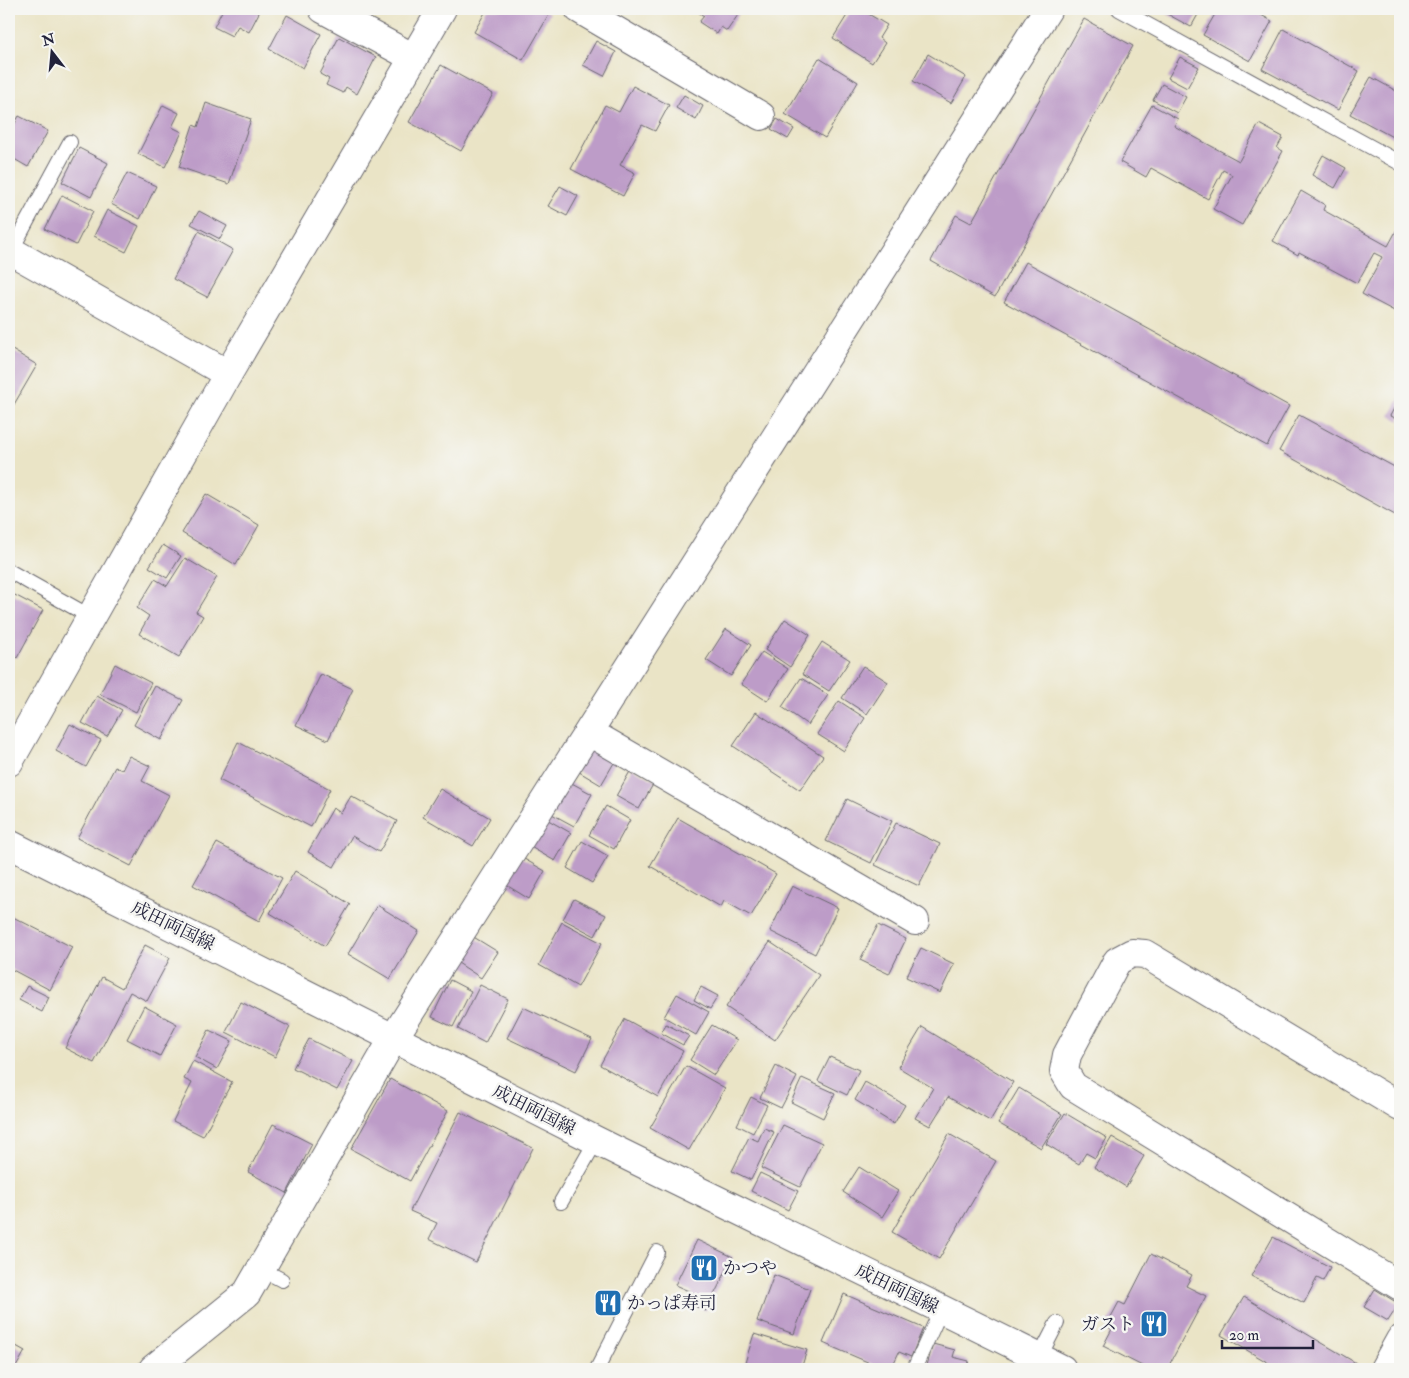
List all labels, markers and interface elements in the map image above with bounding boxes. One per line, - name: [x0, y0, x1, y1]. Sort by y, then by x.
- north arrow: [28, 28, 78, 78]
- text: N: [39, 30, 57, 50]
- street label: 成田両国線: [128, 896, 218, 956]
- street label: 成田両国線: [489, 1079, 579, 1141]
- restaurant icon: かつや: [689, 1253, 719, 1283]
- place label: かつや: [723, 1257, 777, 1280]
- street label: 成田両国線: [852, 1259, 942, 1319]
- restaurant icon: かっぱ寿司: [593, 1288, 623, 1318]
- place label: かっぱ寿司: [627, 1292, 717, 1315]
- restaurant icon: ガスト: [1139, 1309, 1169, 1339]
- place label: ガスト: [1081, 1313, 1135, 1336]
- scale bar: [1222, 1318, 1313, 1350]
- text: 20 m: [1229, 1326, 1259, 1345]

